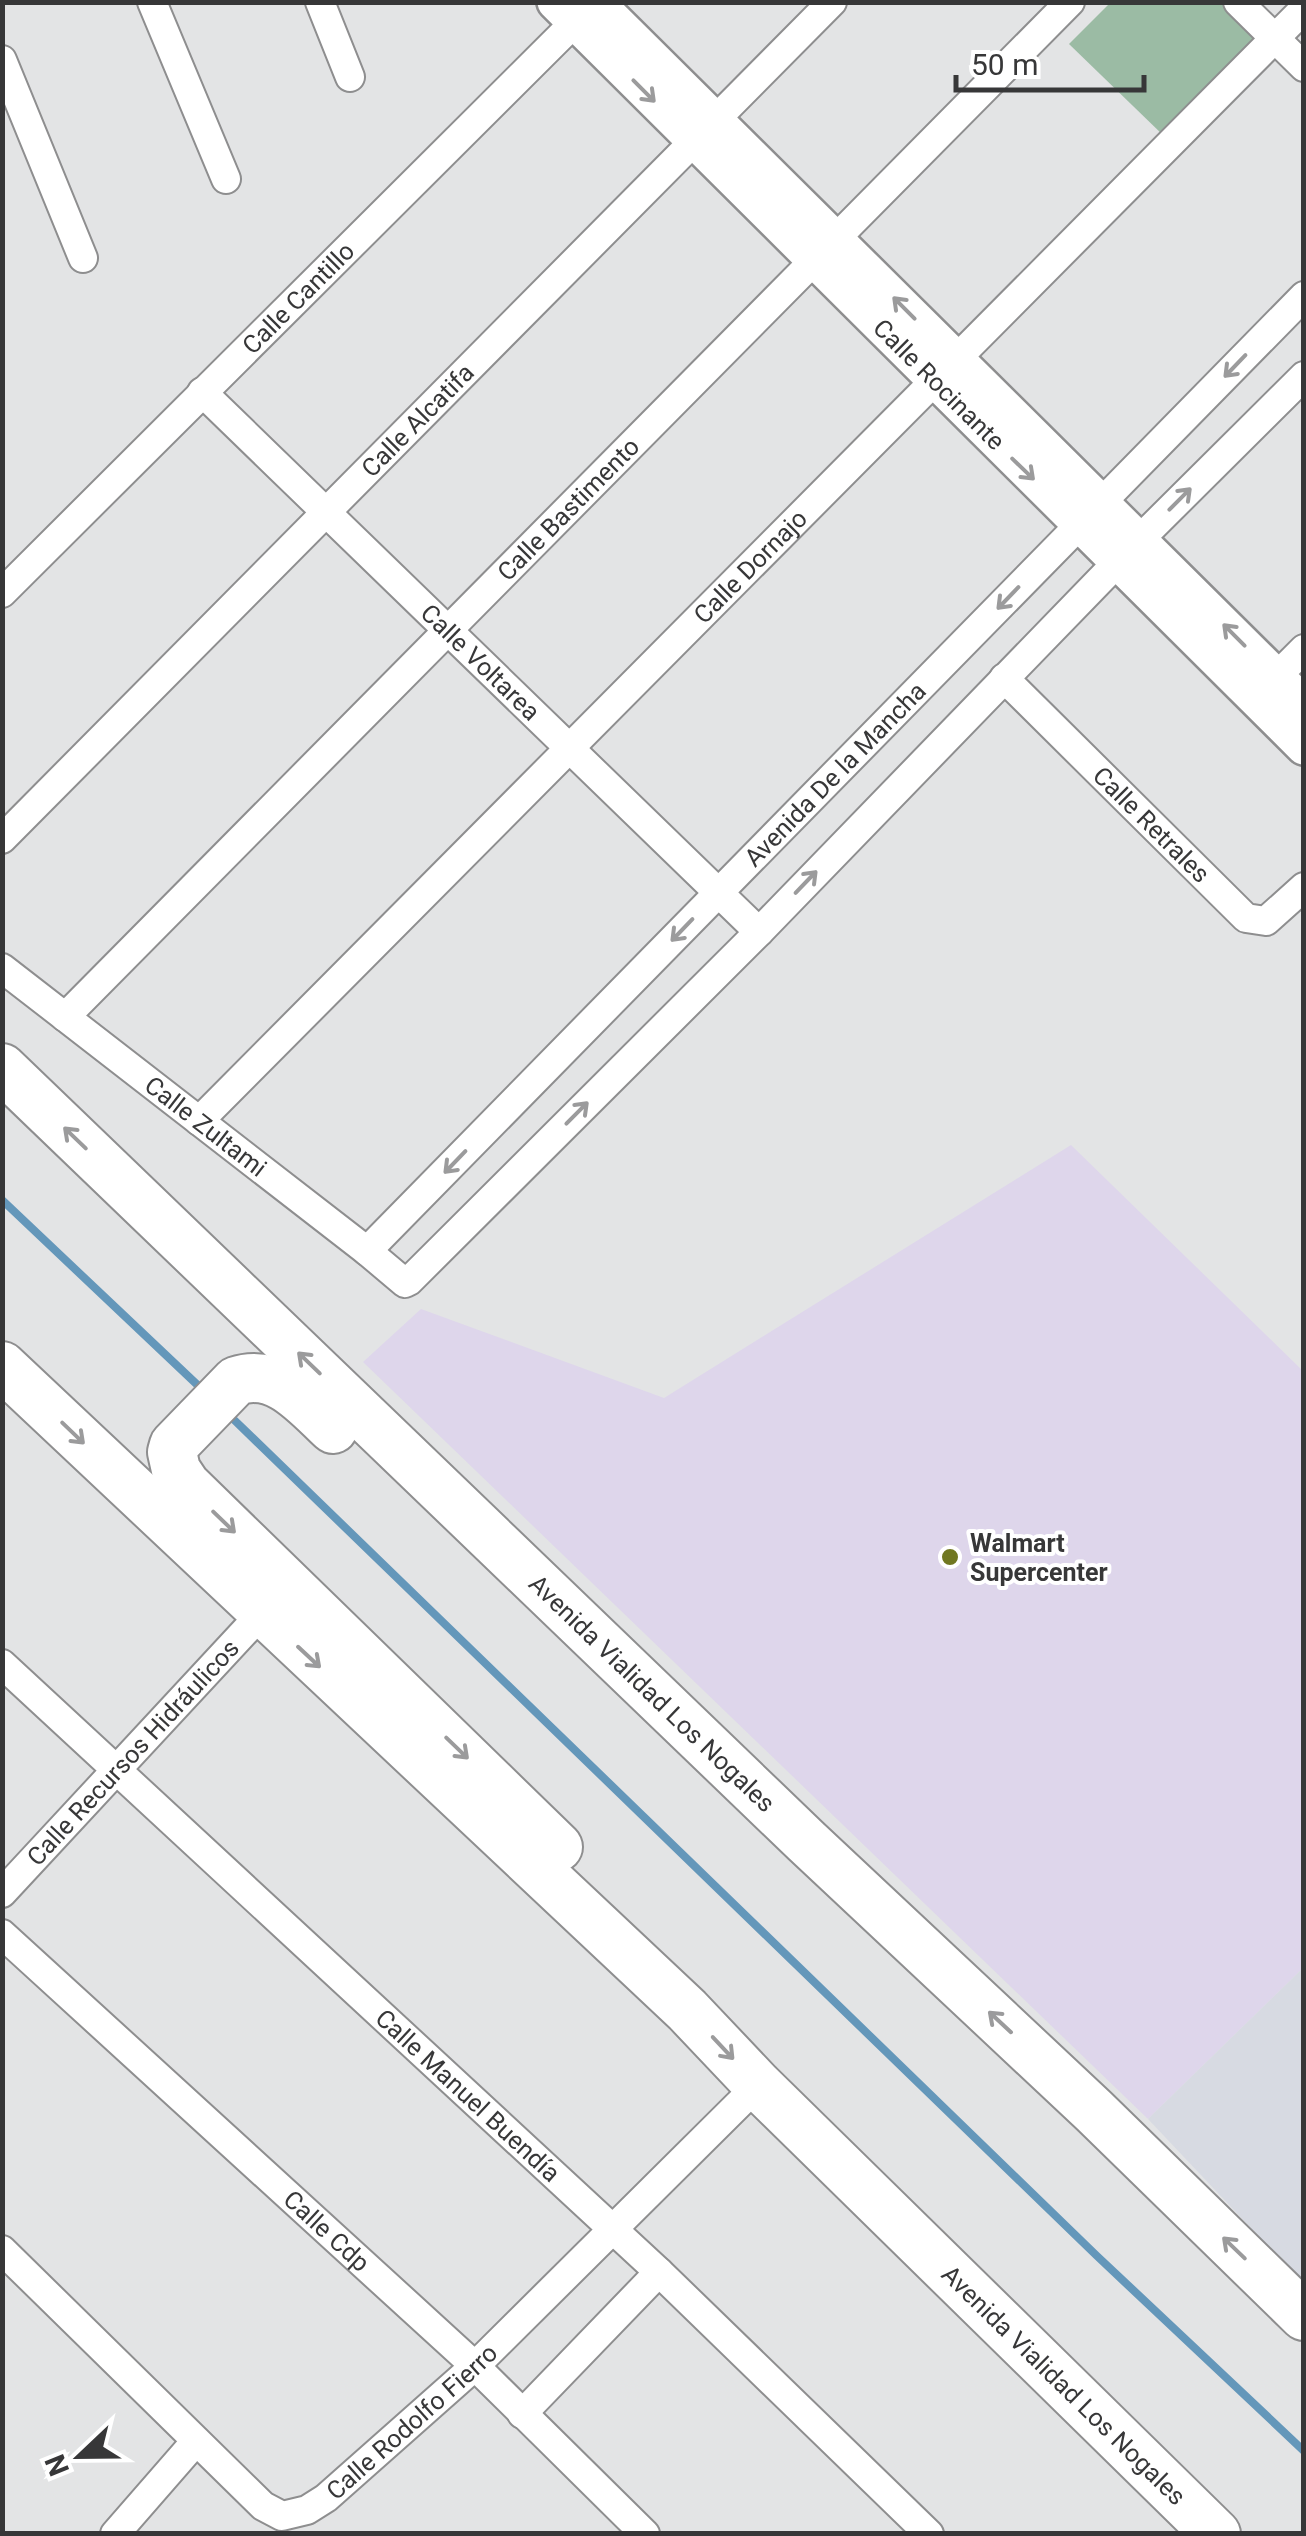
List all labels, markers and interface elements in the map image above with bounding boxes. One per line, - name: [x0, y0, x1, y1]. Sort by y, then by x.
- scale bar: [956, 30, 1144, 92]
- text: 50 m: [971, 47, 1038, 82]
- one-way arrow: [632, 79, 656, 103]
- street label: Calle Cantillo: [236, 236, 360, 360]
- one-way arrow: [893, 296, 917, 320]
- street label: Calle Rocinante: [868, 313, 1011, 456]
- one-way arrow: [1223, 353, 1247, 377]
- street label: Calle Alcatifa: [355, 358, 480, 483]
- street label: Calle Bastimento: [491, 432, 645, 586]
- one-way arrow: [1011, 457, 1035, 481]
- one-way arrow: [1167, 487, 1191, 511]
- street label: Calle Dornajo: [688, 503, 813, 629]
- one-way arrow: [996, 585, 1020, 609]
- street label: Calle Voltarea: [415, 598, 546, 726]
- one-way arrow: [1223, 623, 1247, 647]
- street label: Avenida De la Mancha: [738, 676, 931, 872]
- street label: Calle Retrales: [1087, 761, 1216, 888]
- one-way arrow: [794, 871, 818, 895]
- one-way arrow: [670, 917, 694, 941]
- street label: Calle Zultami: [139, 1070, 272, 1182]
- one-way arrow: [565, 1101, 589, 1125]
- one-way arrow: [63, 1126, 87, 1150]
- one-way arrow: [443, 1149, 467, 1173]
- one-way arrow: [297, 1352, 322, 1375]
- one-way arrow: [60, 1421, 85, 1444]
- one-way arrow: [212, 1510, 236, 1534]
- place label: Walmart Supercenter: [970, 1529, 1108, 1587]
- marker: Walmart Supercenter: [939, 1546, 961, 1568]
- street label: Avenida Vialidad Los Nogales: [523, 1569, 781, 1818]
- street label: Calle Recursos Hidráulicos: [21, 1633, 245, 1871]
- one-way arrow: [296, 1645, 321, 1668]
- one-way arrow: [445, 1736, 469, 1760]
- street label: Calle Manuel Buendía: [370, 2003, 566, 2188]
- one-way arrow: [989, 2010, 1013, 2034]
- one-way arrow: [711, 2036, 735, 2060]
- street label: Calle Cdp: [278, 2184, 376, 2277]
- one-way arrow: [1222, 2236, 1246, 2260]
- street label: Avenida Vialidad Los Nogales: [936, 2259, 1192, 2511]
- street label: Calle Rodolfo Fierro: [320, 2338, 503, 2505]
- north arrow: [30, 2406, 130, 2506]
- text: N: [38, 2450, 76, 2481]

